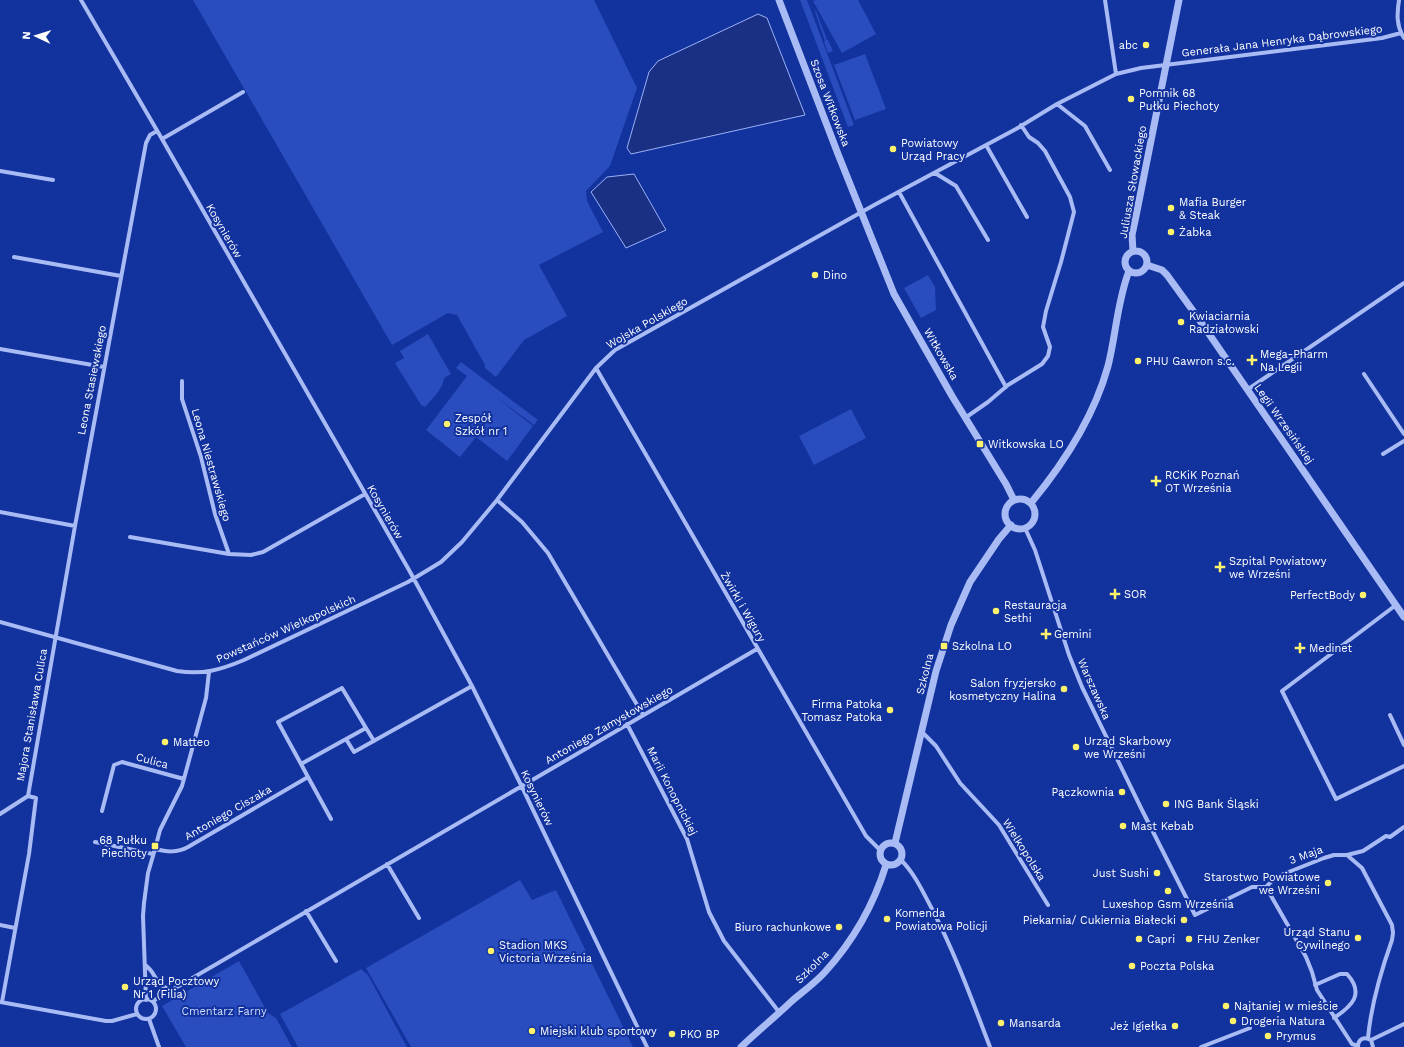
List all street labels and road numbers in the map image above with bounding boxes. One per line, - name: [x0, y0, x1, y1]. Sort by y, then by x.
- street label: Generała Jana Henryka Dąbrowskiego: [1181, 22, 1383, 60]
- street label: Szosa Witkowska: [807, 58, 853, 148]
- street label: Juliusza Słowackiego: [1117, 125, 1149, 239]
- street label: Kosynierów: [203, 202, 245, 260]
- street label: Wojska Polskiego: [604, 294, 690, 352]
- street label: Leona Stasiewskiego: [75, 324, 109, 436]
- street label: Witkowska: [921, 326, 961, 382]
- street label: Legii Wrzesińskiej: [1252, 382, 1317, 467]
- street label: Leona Niestrawskiego: [189, 407, 233, 523]
- street label: Kosynierów: [364, 483, 406, 541]
- street label: Żwirki i Wigury: [718, 569, 769, 645]
- street label: Powstańców Wielkopolskich: [214, 592, 358, 666]
- street label: Majora Stanisława Culica: [14, 648, 50, 782]
- street label: Szkolna: [914, 652, 936, 696]
- street label: Warszawska: [1075, 656, 1113, 722]
- street label: Antoniego Zamysłowskiego: [543, 683, 675, 767]
- street label: Marii Konopnickiej: [644, 745, 700, 838]
- street label: Culica: [134, 750, 170, 772]
- street label: Kosynierów: [518, 768, 556, 828]
- street label: Antoniego Ciszaka: [182, 783, 274, 843]
- street label: Wielkopolska: [1000, 817, 1048, 883]
- street label: 3 Maja: [1287, 843, 1325, 867]
- street label: Szkolna: [793, 948, 831, 986]

